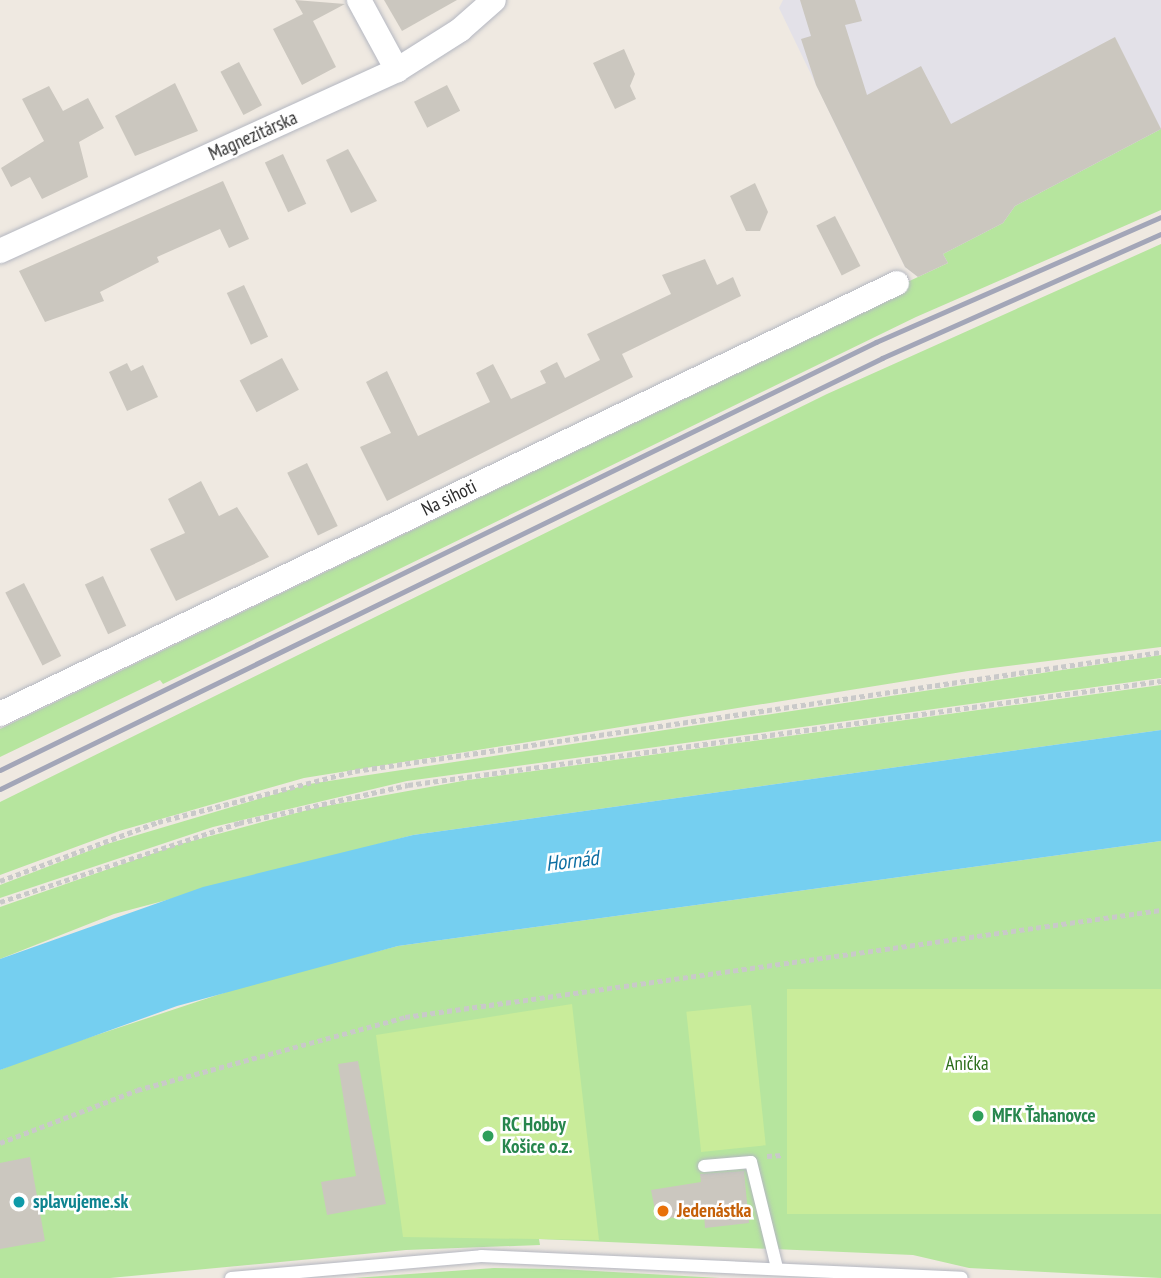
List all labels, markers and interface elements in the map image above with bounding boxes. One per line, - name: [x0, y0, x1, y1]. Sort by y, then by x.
- street label: Magnezitárska: [205, 106, 301, 166]
- street label: Na sihoti: [418, 475, 480, 521]
- water label: Hornád: [544, 845, 600, 877]
- park label: Anička: [945, 1053, 989, 1075]
- place label: MFK Ťahanovce: [992, 1105, 1097, 1127]
- marker: MFK Ťahanovce: [970, 1108, 986, 1124]
- place label: RC Hobby Košice o.z.: [502, 1114, 572, 1158]
- marker: RC Hobby Košice o.z.: [480, 1128, 496, 1144]
- place label: splavujeme.sk: [33, 1191, 128, 1213]
- marker: splavujeme.sk: [11, 1194, 27, 1210]
- place label: Jedenástka: [677, 1200, 751, 1222]
- marker: Jedenástka: [655, 1203, 671, 1219]

